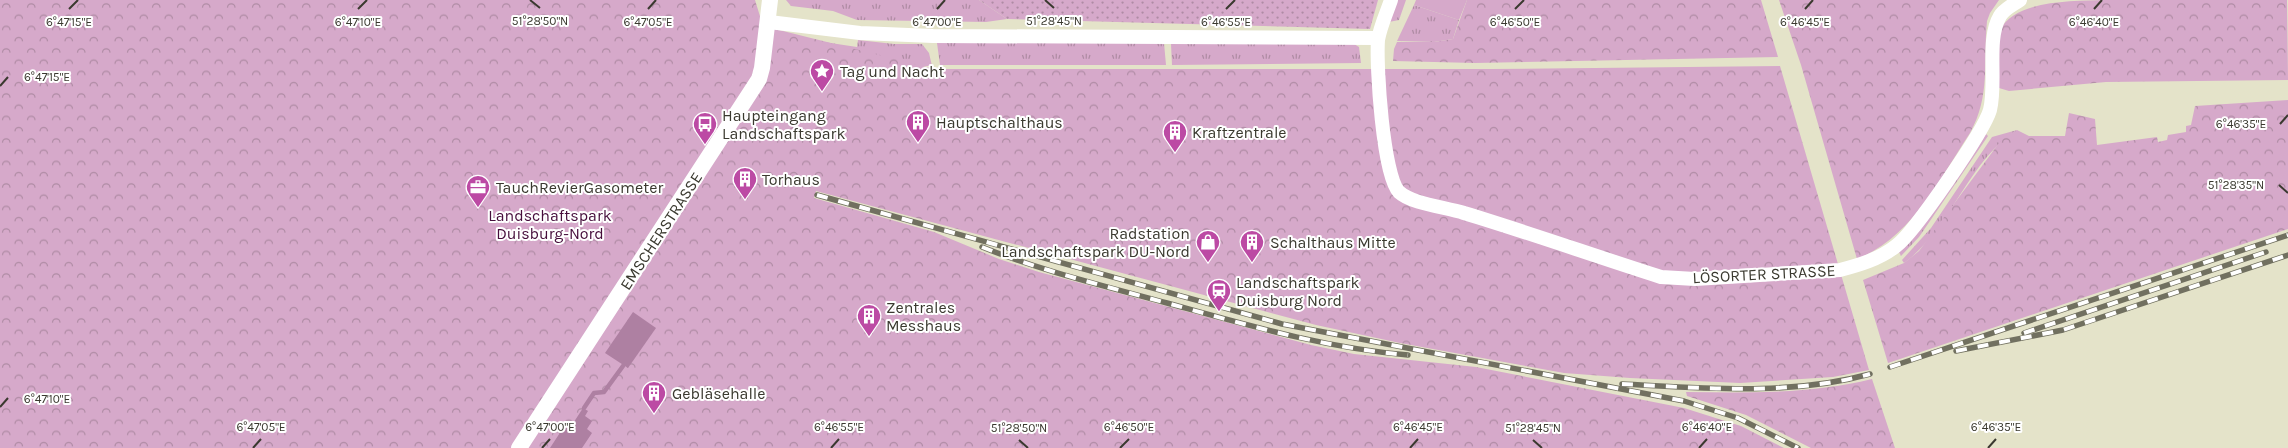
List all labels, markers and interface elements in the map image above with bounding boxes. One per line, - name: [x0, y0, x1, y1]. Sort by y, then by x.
- text: 51°28'50"N: [512, 14, 568, 28]
- text: 51°28'45"N: [1026, 14, 1082, 28]
- text: 6°47'15"E: [46, 15, 92, 29]
- text: 6°47'10"E: [335, 15, 381, 29]
- text: 6°47'05"E: [623, 15, 673, 29]
- text: 6°47'00"E: [912, 15, 962, 29]
- text: 6°46'55"E: [1201, 15, 1251, 29]
- text: 6°46'50"E: [1490, 15, 1540, 29]
- text: 6°46'45"E: [1780, 15, 1830, 29]
- text: 6°46'40"E: [2069, 15, 2119, 29]
- place icon: Tag und Nacht: [809, 58, 835, 92]
- place label: Tag und Nacht: [840, 62, 945, 81]
- text: 6°47'15"E: [24, 70, 70, 84]
- place label: Haupteingang Landschaftspark: [722, 106, 845, 143]
- building icon: Hauptschalthaus: [905, 109, 931, 143]
- bus stop icon: Haupteingang Landschaftspark: [692, 111, 718, 145]
- place label: Hauptschalthaus: [936, 113, 1063, 132]
- text: 6°46'35"E: [2216, 117, 2266, 131]
- building icon: Kraftzentrale: [1162, 119, 1188, 153]
- place label: Kraftzentrale: [1192, 123, 1287, 142]
- building icon: Torhaus: [732, 166, 758, 200]
- street label: EMSCHERSTRASSE: [616, 169, 706, 293]
- place label: Torhaus: [762, 170, 820, 189]
- office icon: TauchRevierGasometer: [465, 174, 491, 208]
- place label: TauchRevierGasometer: [496, 178, 664, 197]
- text: 51°28'35"N: [2208, 178, 2264, 192]
- park label: Landschaftspark Duisburg-Nord: [488, 206, 612, 243]
- place label: Radstation Landschaftspark DU-Nord: [1001, 224, 1190, 261]
- shop icon: Radstation Landschaftspark DU-Nord: [1195, 229, 1221, 263]
- building icon: Schalthaus Mitte: [1239, 229, 1265, 263]
- place label: Schalthaus Mitte: [1270, 233, 1396, 252]
- street label: LÖSORTER STRASSE: [1692, 261, 1836, 287]
- place label: Landschaftspark Duisburg Nord: [1236, 273, 1359, 310]
- station icon: Landschaftspark Duisburg Nord: [1206, 278, 1232, 312]
- place label: Zentrales Messhaus: [886, 298, 961, 335]
- building icon: Zentrales Messhaus: [856, 303, 882, 337]
- building icon: Gebläsehalle: [641, 380, 667, 414]
- place label: Gebläsehalle: [672, 384, 766, 403]
- text: 6°47'10"E: [24, 392, 70, 406]
- text: 6°47'05"E: [236, 420, 286, 434]
- text: 6°47'00"E: [525, 420, 575, 434]
- text: 6°46'55"E: [814, 420, 864, 434]
- text: 6°46'50"E: [1104, 420, 1154, 434]
- text: 6°46'45"E: [1393, 420, 1443, 434]
- text: 6°46'40"E: [1682, 420, 1732, 434]
- text: 6°46'35"E: [1971, 420, 2021, 434]
- text: 51°28'50"N: [991, 421, 1047, 435]
- text: 51°28'45"N: [1505, 421, 1561, 435]

